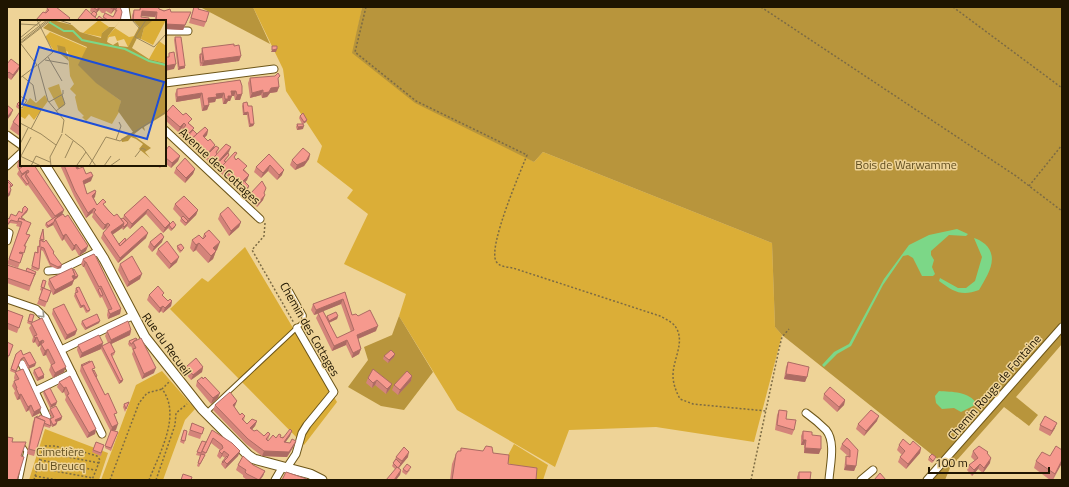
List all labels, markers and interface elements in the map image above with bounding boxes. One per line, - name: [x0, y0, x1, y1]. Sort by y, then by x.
- inset map: [20, 20, 166, 166]
- street label: Avenue des Cottages: [175, 123, 265, 209]
- park label: Bois de Warwamme: [855, 155, 957, 174]
- street label: Chemin des Cottages: [275, 278, 345, 380]
- street label: Rue du Recueil: [138, 308, 196, 380]
- one-way arrow: [37, 310, 44, 318]
- street label: Chemin Rouge de Fontaine: [943, 330, 1045, 444]
- park label: Cimetière du Breucq: [35, 442, 85, 475]
- scale bar: [929, 449, 1049, 475]
- text: 100 m: [935, 453, 968, 472]

